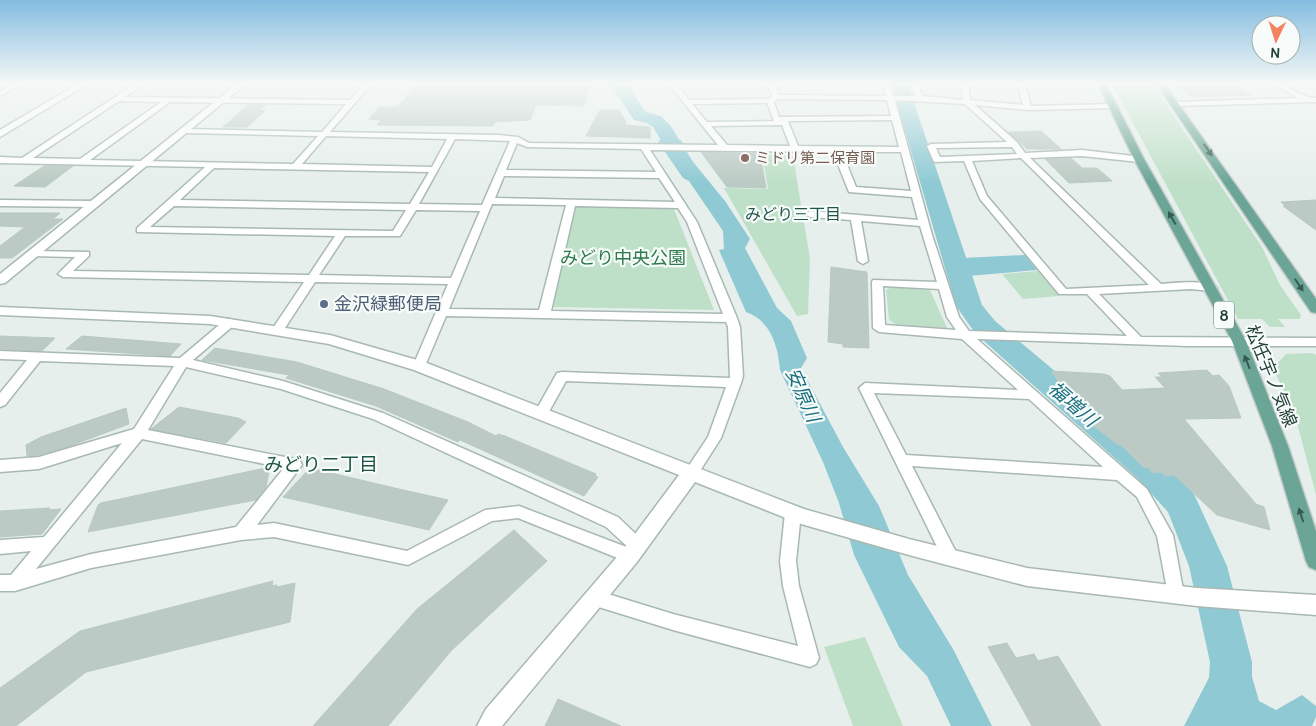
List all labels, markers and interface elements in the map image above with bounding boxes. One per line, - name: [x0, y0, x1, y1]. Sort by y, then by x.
- north arrow: [1251, 15, 1301, 65]
- text: N: [1270, 44, 1281, 62]
- one-way arrow: [1203, 144, 1213, 157]
- place label: ミドリ第二保育園: [755, 149, 875, 167]
- marker: ミドリ第二保育園: [739, 152, 751, 164]
- district label: みどり三丁目: [745, 205, 841, 224]
- one-way arrow: [1168, 210, 1176, 225]
- park label: みどり中央公園: [560, 247, 686, 269]
- one-way arrow: [1294, 278, 1304, 291]
- place label: 金沢緑郵便局: [334, 293, 442, 315]
- marker: 金沢緑郵便局: [318, 298, 330, 310]
- road number: 8: [1214, 302, 1234, 328]
- street label: 松任宇ノ気線: [1241, 322, 1301, 430]
- one-way arrow: [1243, 354, 1251, 369]
- water label: 安原川: [781, 364, 826, 428]
- water label: 福増川: [1044, 377, 1104, 433]
- district label: みどり二丁目: [264, 453, 378, 476]
- one-way arrow: [1297, 507, 1305, 522]

